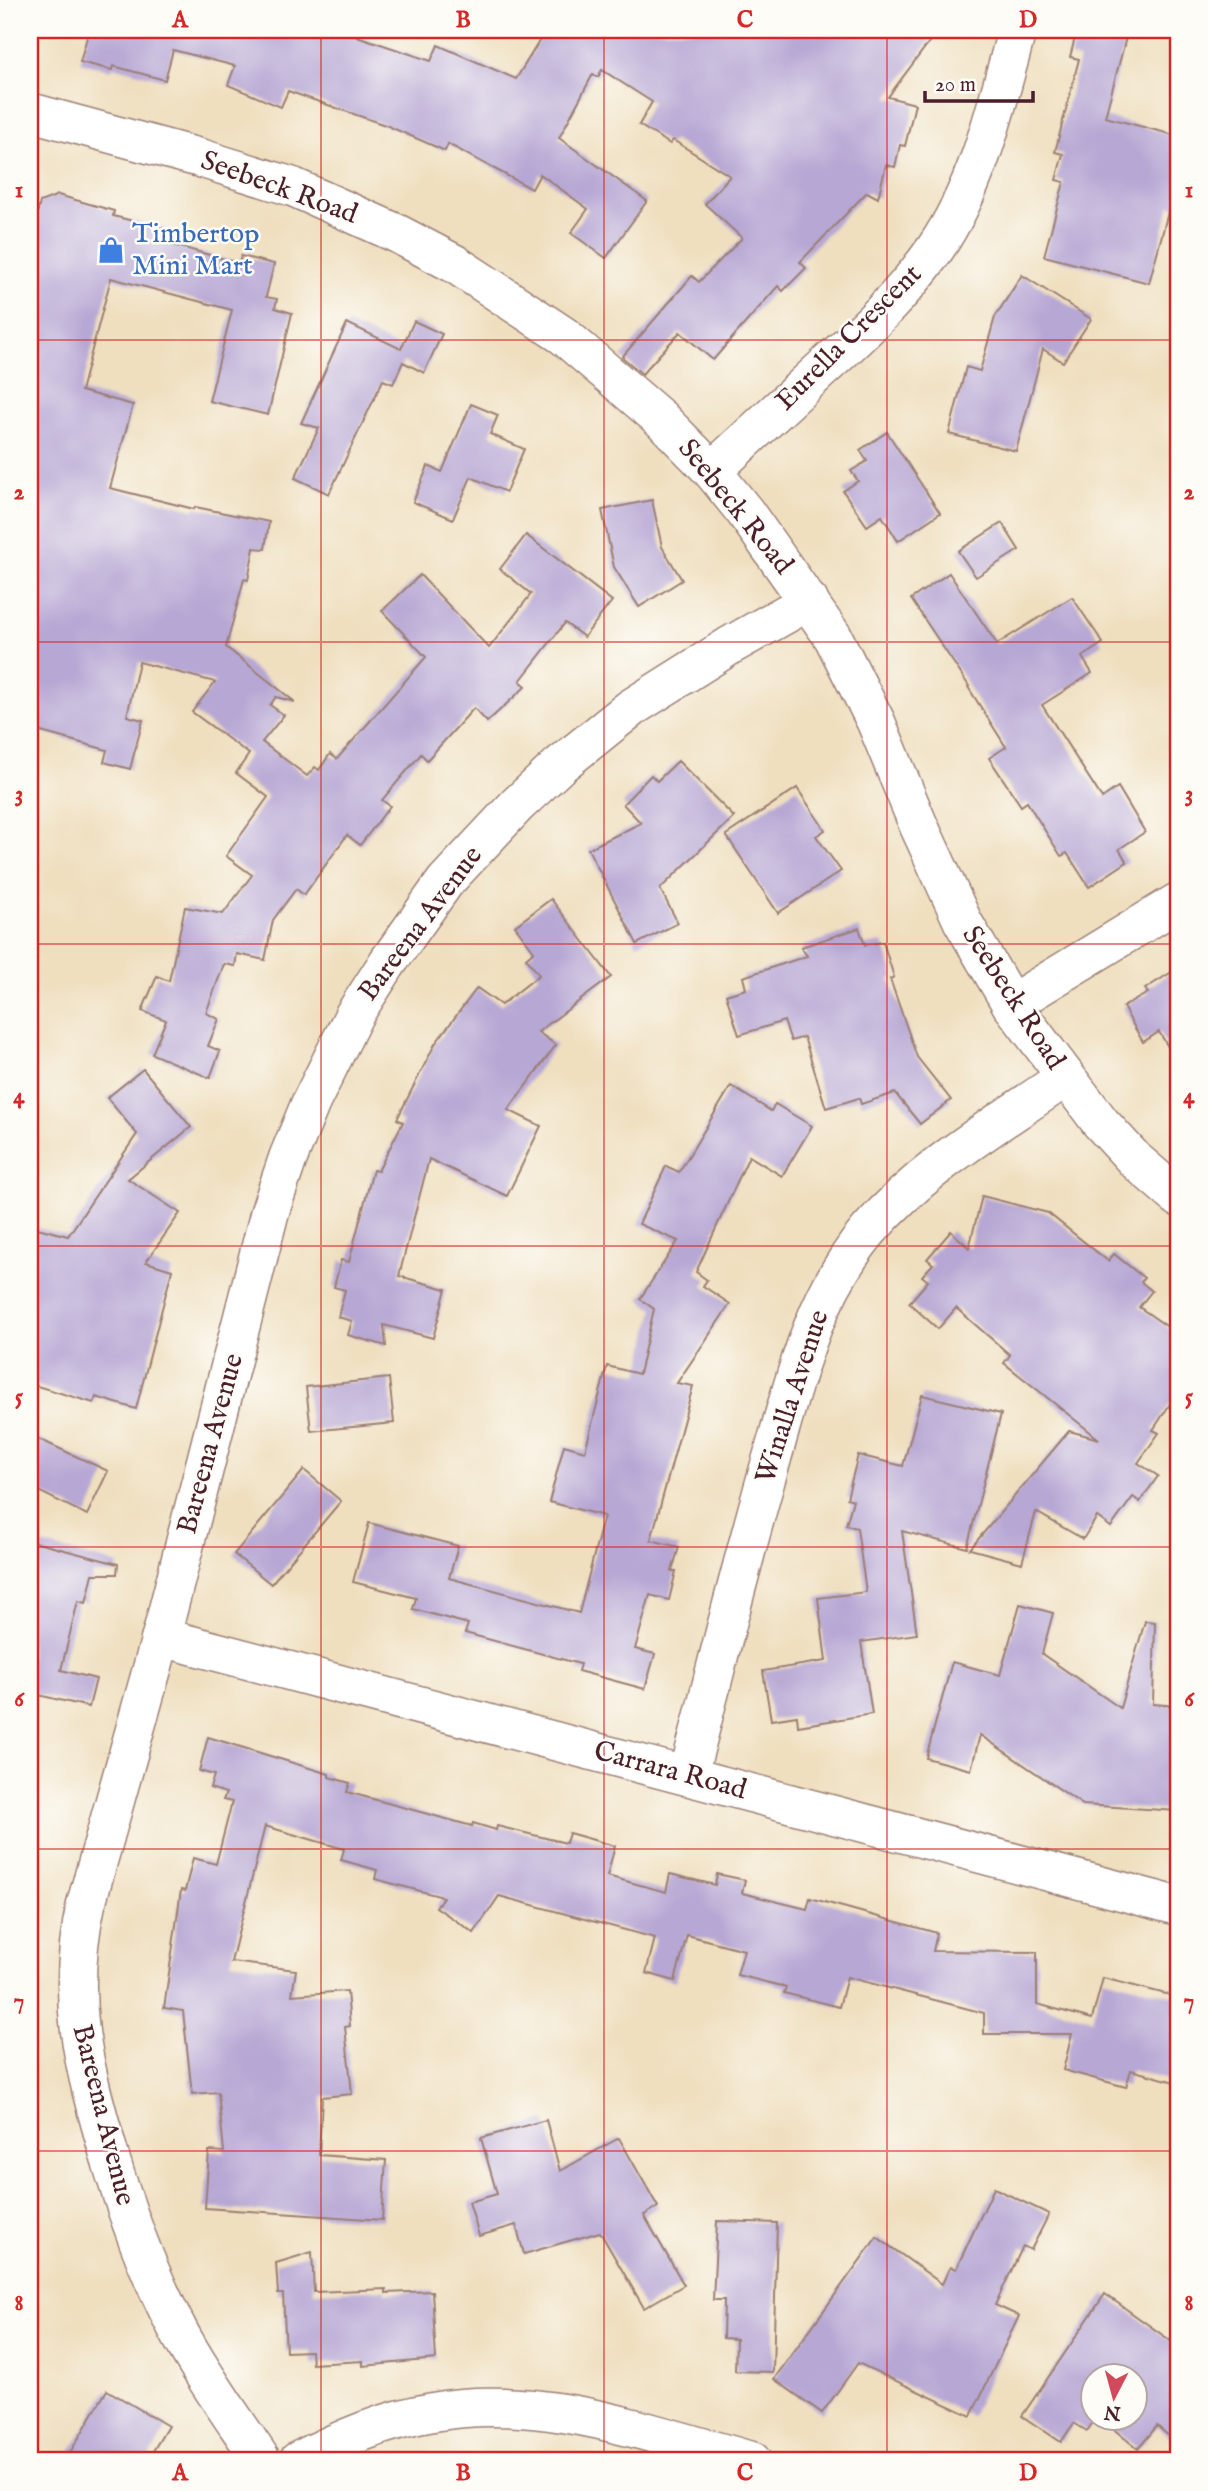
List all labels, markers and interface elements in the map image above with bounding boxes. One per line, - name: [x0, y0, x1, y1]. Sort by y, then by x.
- text: A: [171, 6, 189, 35]
- text: B: [455, 6, 471, 35]
- text: C: [737, 6, 754, 35]
- text: D: [1019, 6, 1037, 35]
- scale bar: [925, 60, 1033, 104]
- text: 20 m: [935, 72, 976, 99]
- street label: Seebeck Road: [196, 143, 362, 233]
- text: 1: [15, 176, 23, 205]
- text: 1: [1185, 176, 1193, 205]
- place label: Timbertop Mini Mart: [132, 217, 259, 284]
- shop icon: Timbertop Mini Mart: [96, 235, 126, 265]
- street label: Eurella Crescent: [768, 257, 930, 419]
- street label: Seebeck Road: [670, 432, 800, 582]
- text: 2: [14, 478, 25, 507]
- text: 2: [1184, 478, 1195, 507]
- text: 3: [15, 780, 23, 809]
- text: 3: [1185, 780, 1193, 809]
- street label: Bareena Avenue: [351, 839, 491, 1009]
- street label: Seebeck Road: [954, 920, 1072, 1076]
- text: 4: [13, 1082, 25, 1111]
- text: 4: [1183, 1082, 1195, 1111]
- street label: Winalla Avenue: [748, 1306, 838, 1488]
- street label: Bareena Avenue: [170, 1350, 252, 1538]
- text: 5: [15, 1383, 24, 1412]
- text: 5: [1185, 1383, 1194, 1412]
- text: 6: [14, 1685, 25, 1714]
- text: 6: [1184, 1685, 1195, 1714]
- street label: Carrara Road: [590, 1734, 750, 1808]
- text: 7: [14, 1987, 24, 2016]
- text: 7: [1184, 1987, 1194, 2016]
- street label: Bareena Avenue: [64, 2021, 142, 2209]
- text: 8: [14, 2289, 24, 2318]
- text: 8: [1184, 2289, 1194, 2318]
- north arrow: [1078, 2362, 1148, 2432]
- text: N: [1102, 2399, 1123, 2425]
- text: A: [171, 2459, 189, 2488]
- text: B: [455, 2459, 471, 2488]
- text: C: [737, 2459, 754, 2488]
- text: D: [1019, 2459, 1037, 2488]

